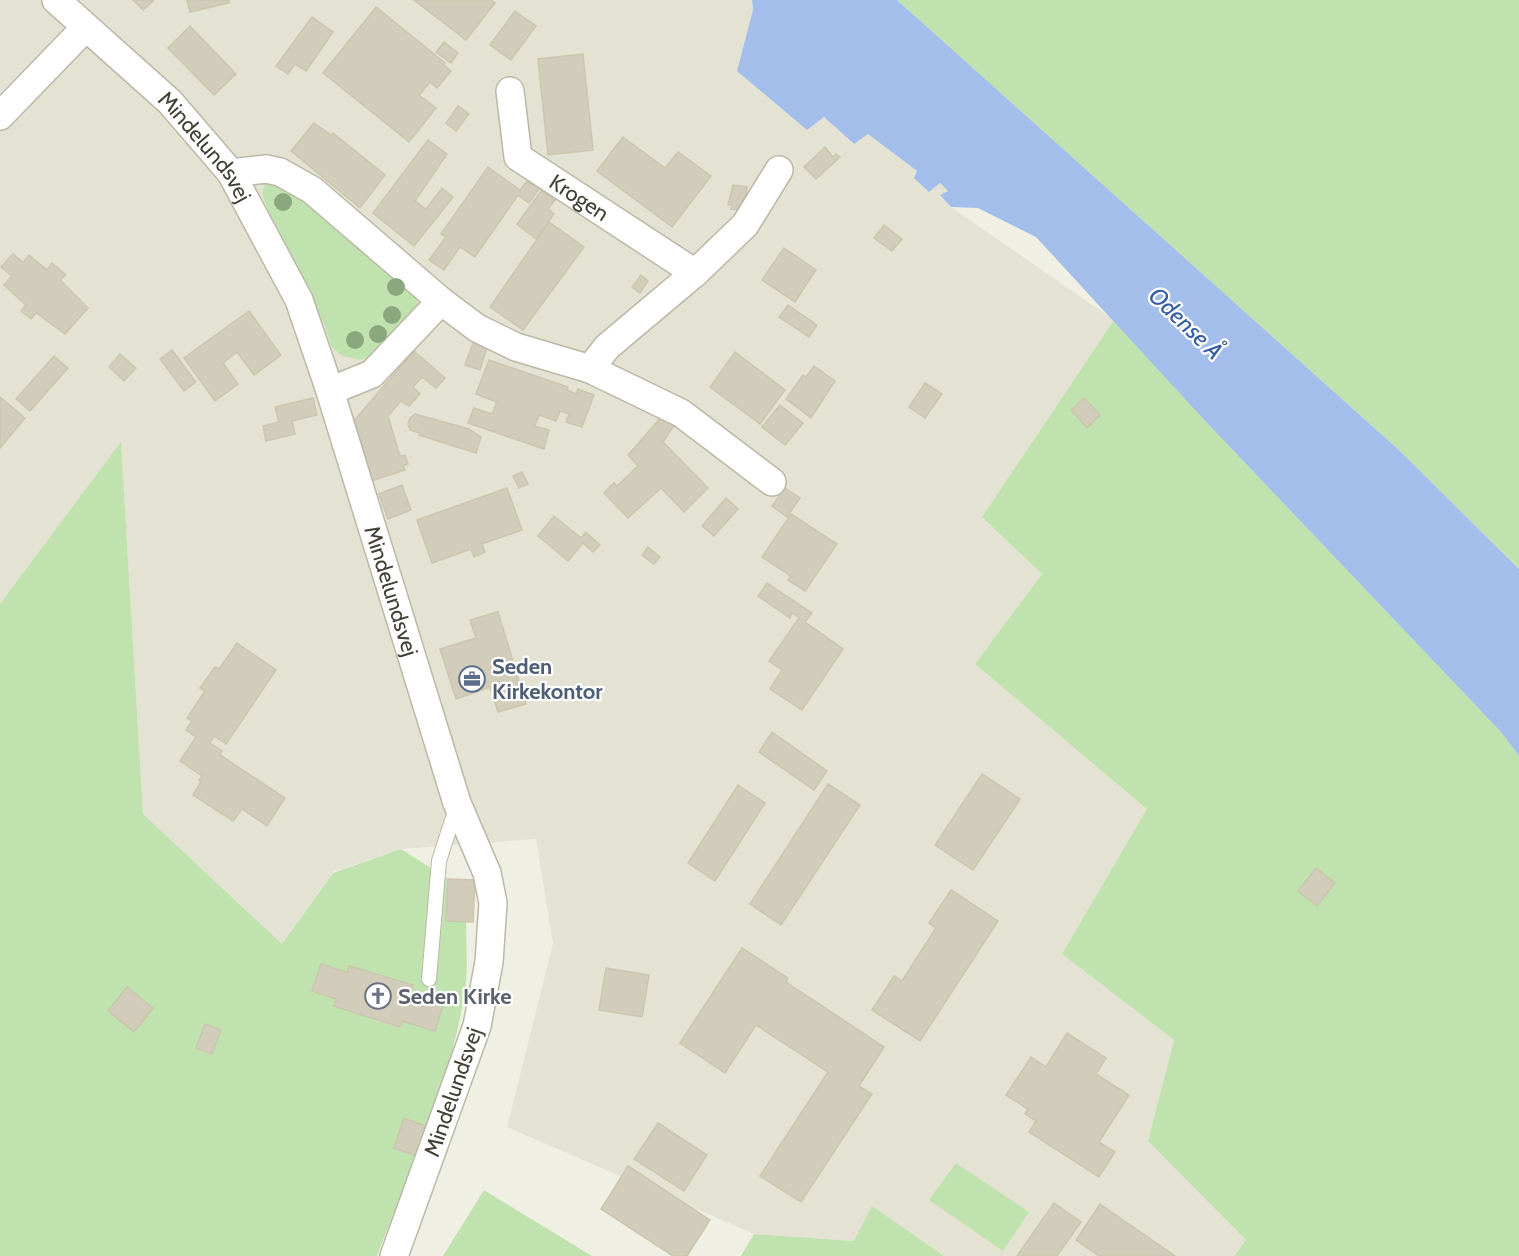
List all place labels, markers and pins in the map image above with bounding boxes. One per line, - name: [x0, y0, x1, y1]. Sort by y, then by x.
- place label: Seden Kirkekontor: [492, 653, 603, 705]
- office icon: Seden Kirkekontor: [457, 664, 487, 694]
- church icon: Seden Kirke: [363, 981, 393, 1011]
- place label: Seden Kirke: [398, 983, 512, 1010]

